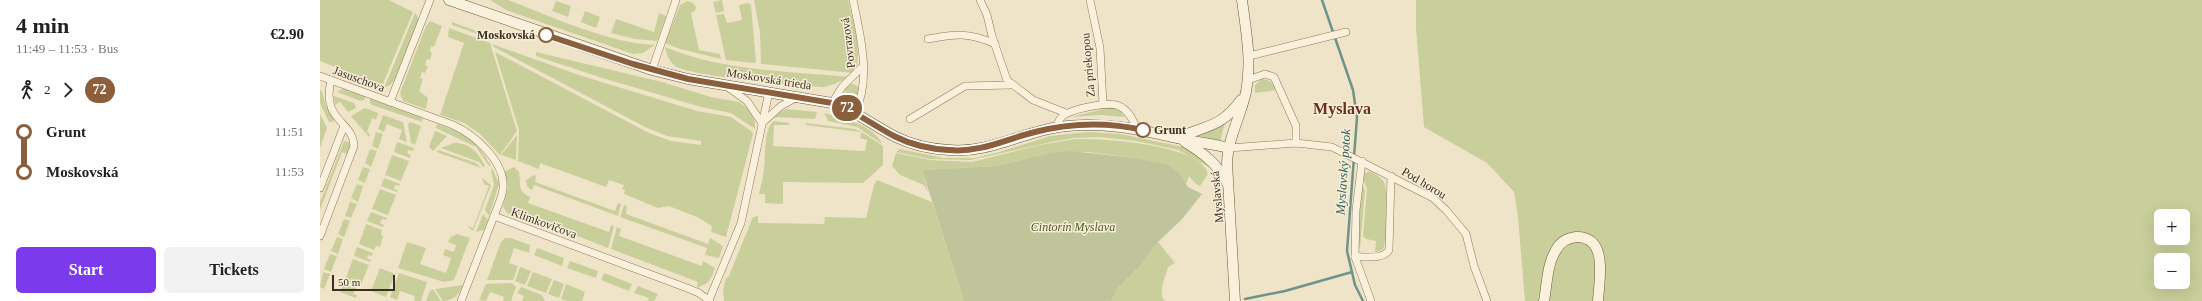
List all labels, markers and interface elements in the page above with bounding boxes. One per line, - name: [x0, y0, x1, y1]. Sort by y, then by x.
- text: 4 min: [16, 13, 69, 38]
- street label: Povrazová: [838, 16, 858, 69]
- text: €2.90: [270, 26, 304, 42]
- marker: Moskovská: [538, 27, 554, 43]
- place label: Moskovská: [477, 28, 535, 42]
- street label: Za priekopou: [1078, 32, 1098, 98]
- text: 11:49 – 11:53 · Bus: [16, 41, 118, 56]
- street label: Jasuschova: [331, 63, 387, 95]
- street label: Moskovská trieda: [726, 65, 813, 93]
- icon: walk: [16, 79, 38, 101]
- icon: forward: [57, 79, 79, 101]
- text: 2: [44, 82, 51, 97]
- text: 72: [93, 82, 107, 97]
- line badge: 72: [829, 95, 865, 121]
- text: 72: [840, 100, 854, 115]
- district label: Myslava: [1313, 100, 1371, 118]
- marker: Grunt: [1135, 122, 1151, 138]
- place label: Grunt: [1154, 123, 1186, 137]
- text: Grunt: [46, 124, 86, 140]
- text: 11:51: [275, 124, 304, 139]
- water label: Myslavský potok: [1332, 128, 1354, 217]
- text: Moskovská: [46, 164, 119, 180]
- text: 11:53: [275, 164, 304, 179]
- street label: Pod horou: [1399, 164, 1449, 202]
- street label: Myslavská: [1208, 170, 1226, 224]
- street label: Klimkovičova: [509, 205, 579, 242]
- map controls: [2154, 209, 2190, 289]
- button: +: [2154, 209, 2190, 245]
- park label: Cintorín Myslava: [1031, 220, 1115, 234]
- button: Start: [16, 247, 156, 293]
- button: Tickets: [164, 247, 304, 293]
- button: −: [2154, 253, 2190, 289]
- scale bar: [332, 273, 395, 292]
- text: 50 m: [338, 276, 360, 288]

